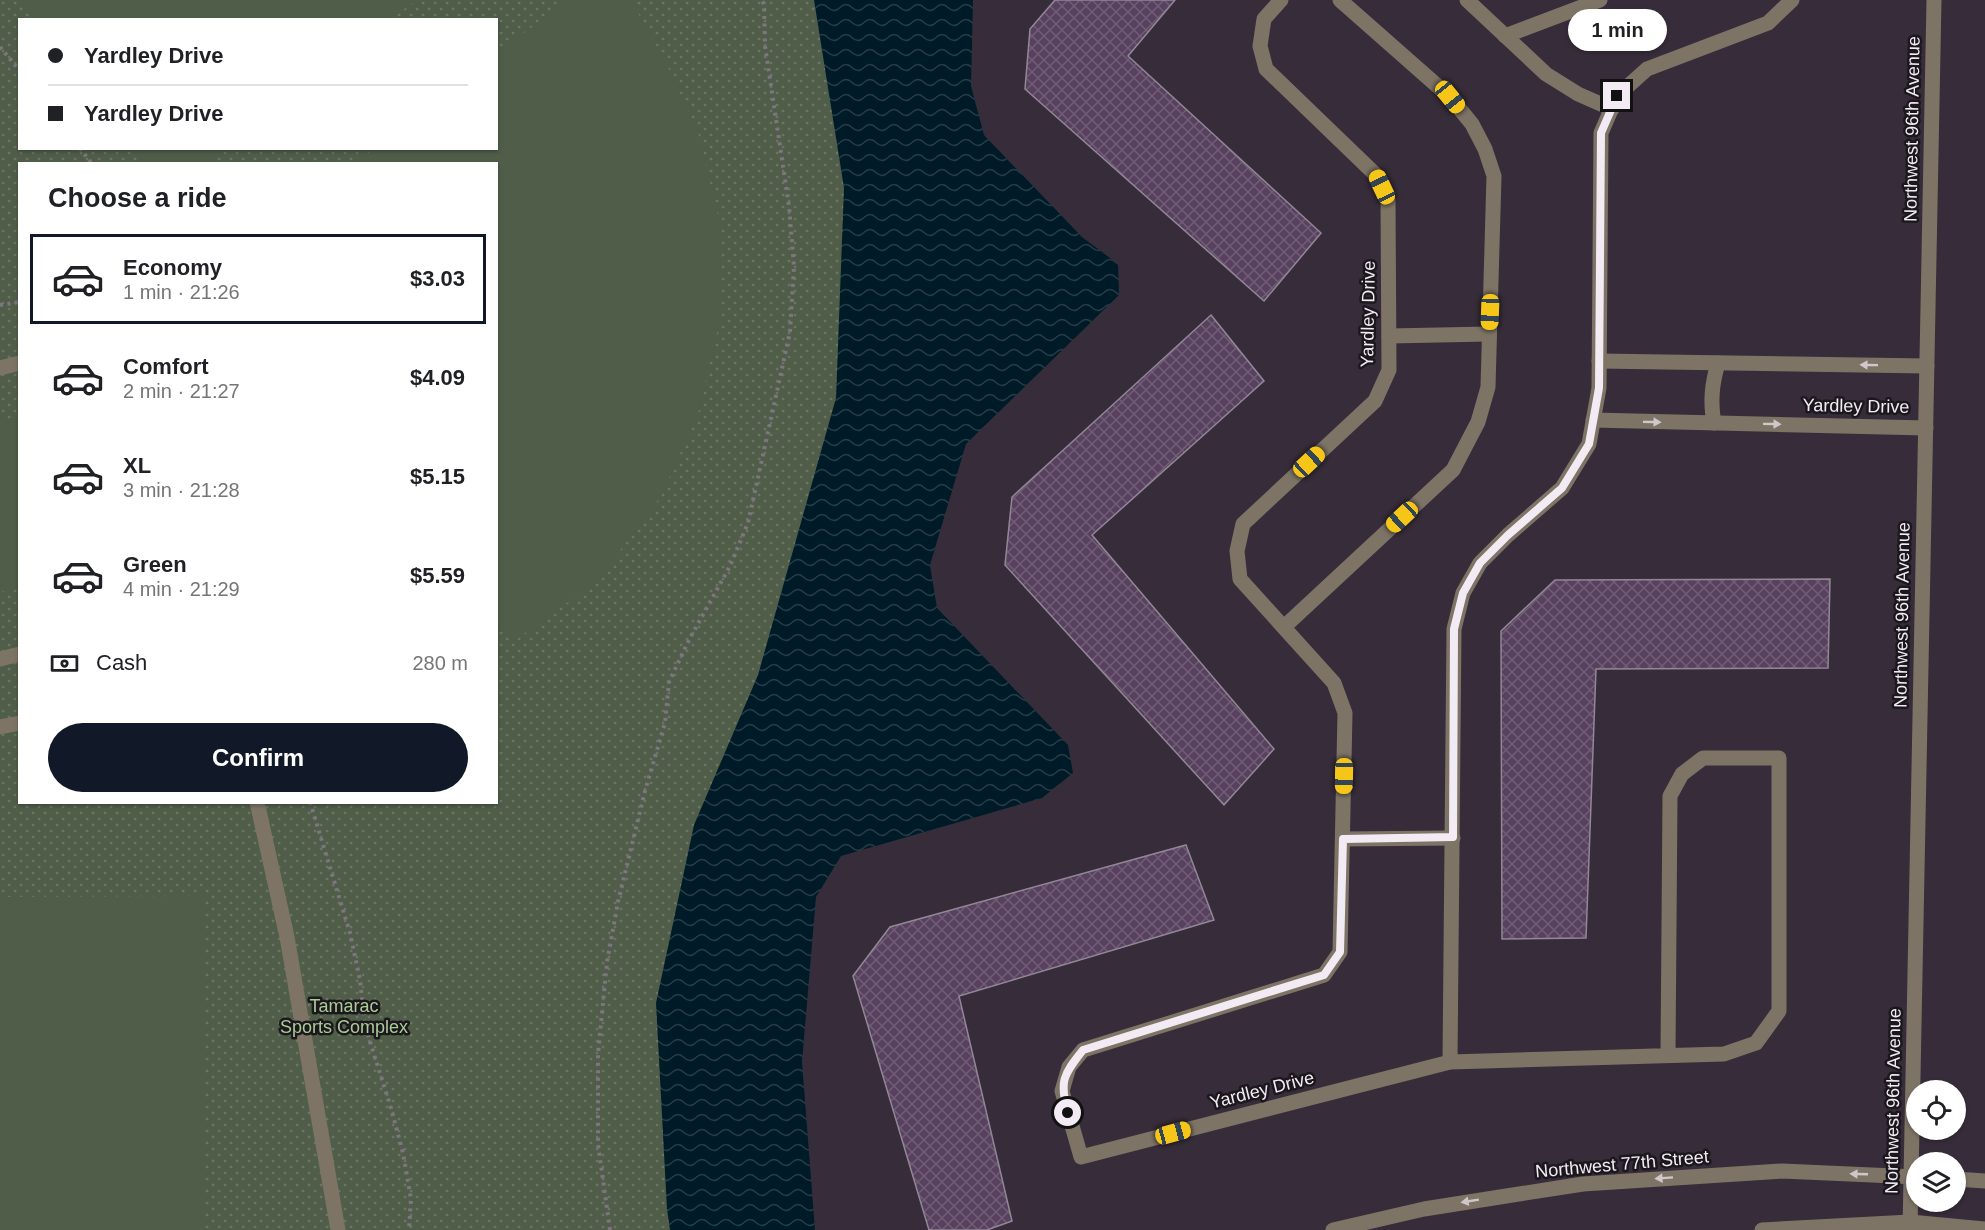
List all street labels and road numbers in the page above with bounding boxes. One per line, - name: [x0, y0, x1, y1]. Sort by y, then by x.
- street label: Northwest 96th Avenue: [1900, 36, 1924, 222]
- street label: Yardley Drive: [1357, 260, 1379, 368]
- street label: Yardley Drive: [1802, 395, 1910, 417]
- street label: Northwest 96th Avenue: [1890, 522, 1914, 708]
- street label: Northwest 96th Avenue: [1881, 1008, 1905, 1194]
- street label: Yardley Drive: [1208, 1067, 1316, 1113]
- street label: Northwest 77th Street: [1534, 1146, 1710, 1182]

